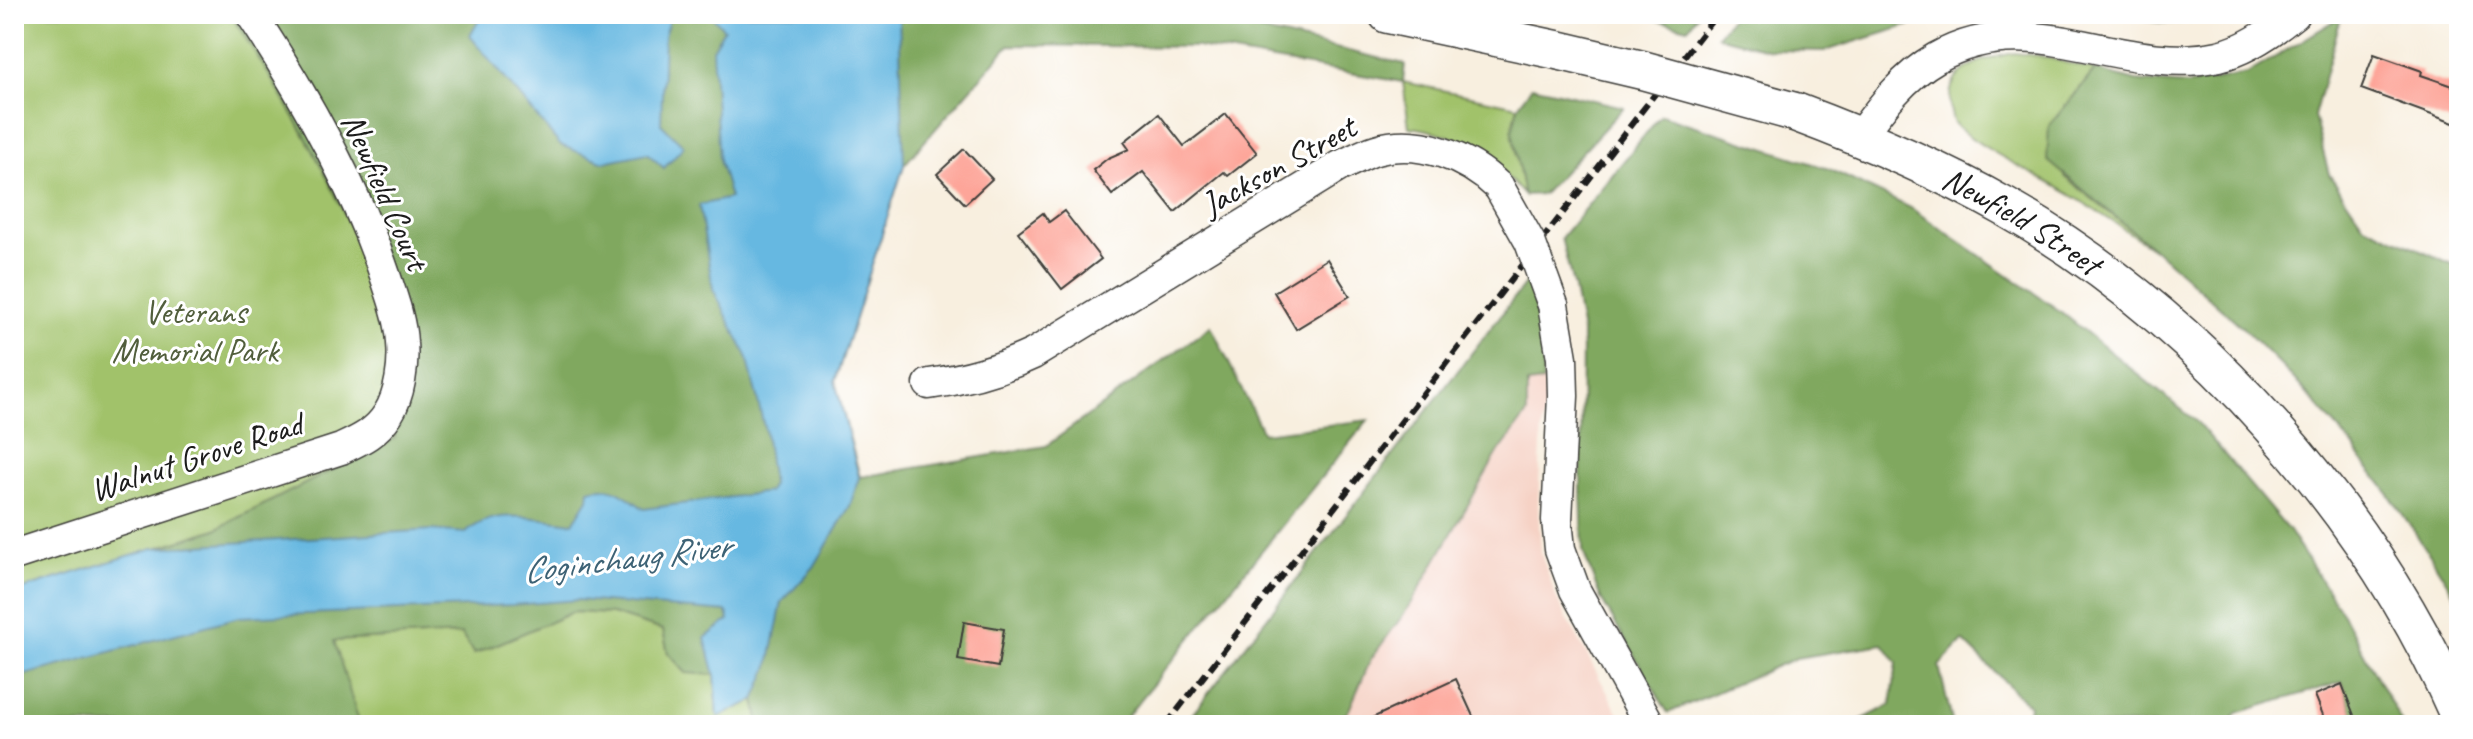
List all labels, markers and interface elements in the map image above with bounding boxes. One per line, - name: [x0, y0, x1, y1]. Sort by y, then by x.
- street label: Jackson Street: [1192, 104, 1366, 226]
- street label: Newfield Court: [332, 106, 441, 280]
- street label: Newfield Street: [1935, 157, 2113, 287]
- park label: Veterans Memorial Park: [112, 290, 281, 372]
- street label: Walnut Grove Road: [85, 401, 312, 511]
- water label: Coginchaug River: [520, 522, 738, 593]

